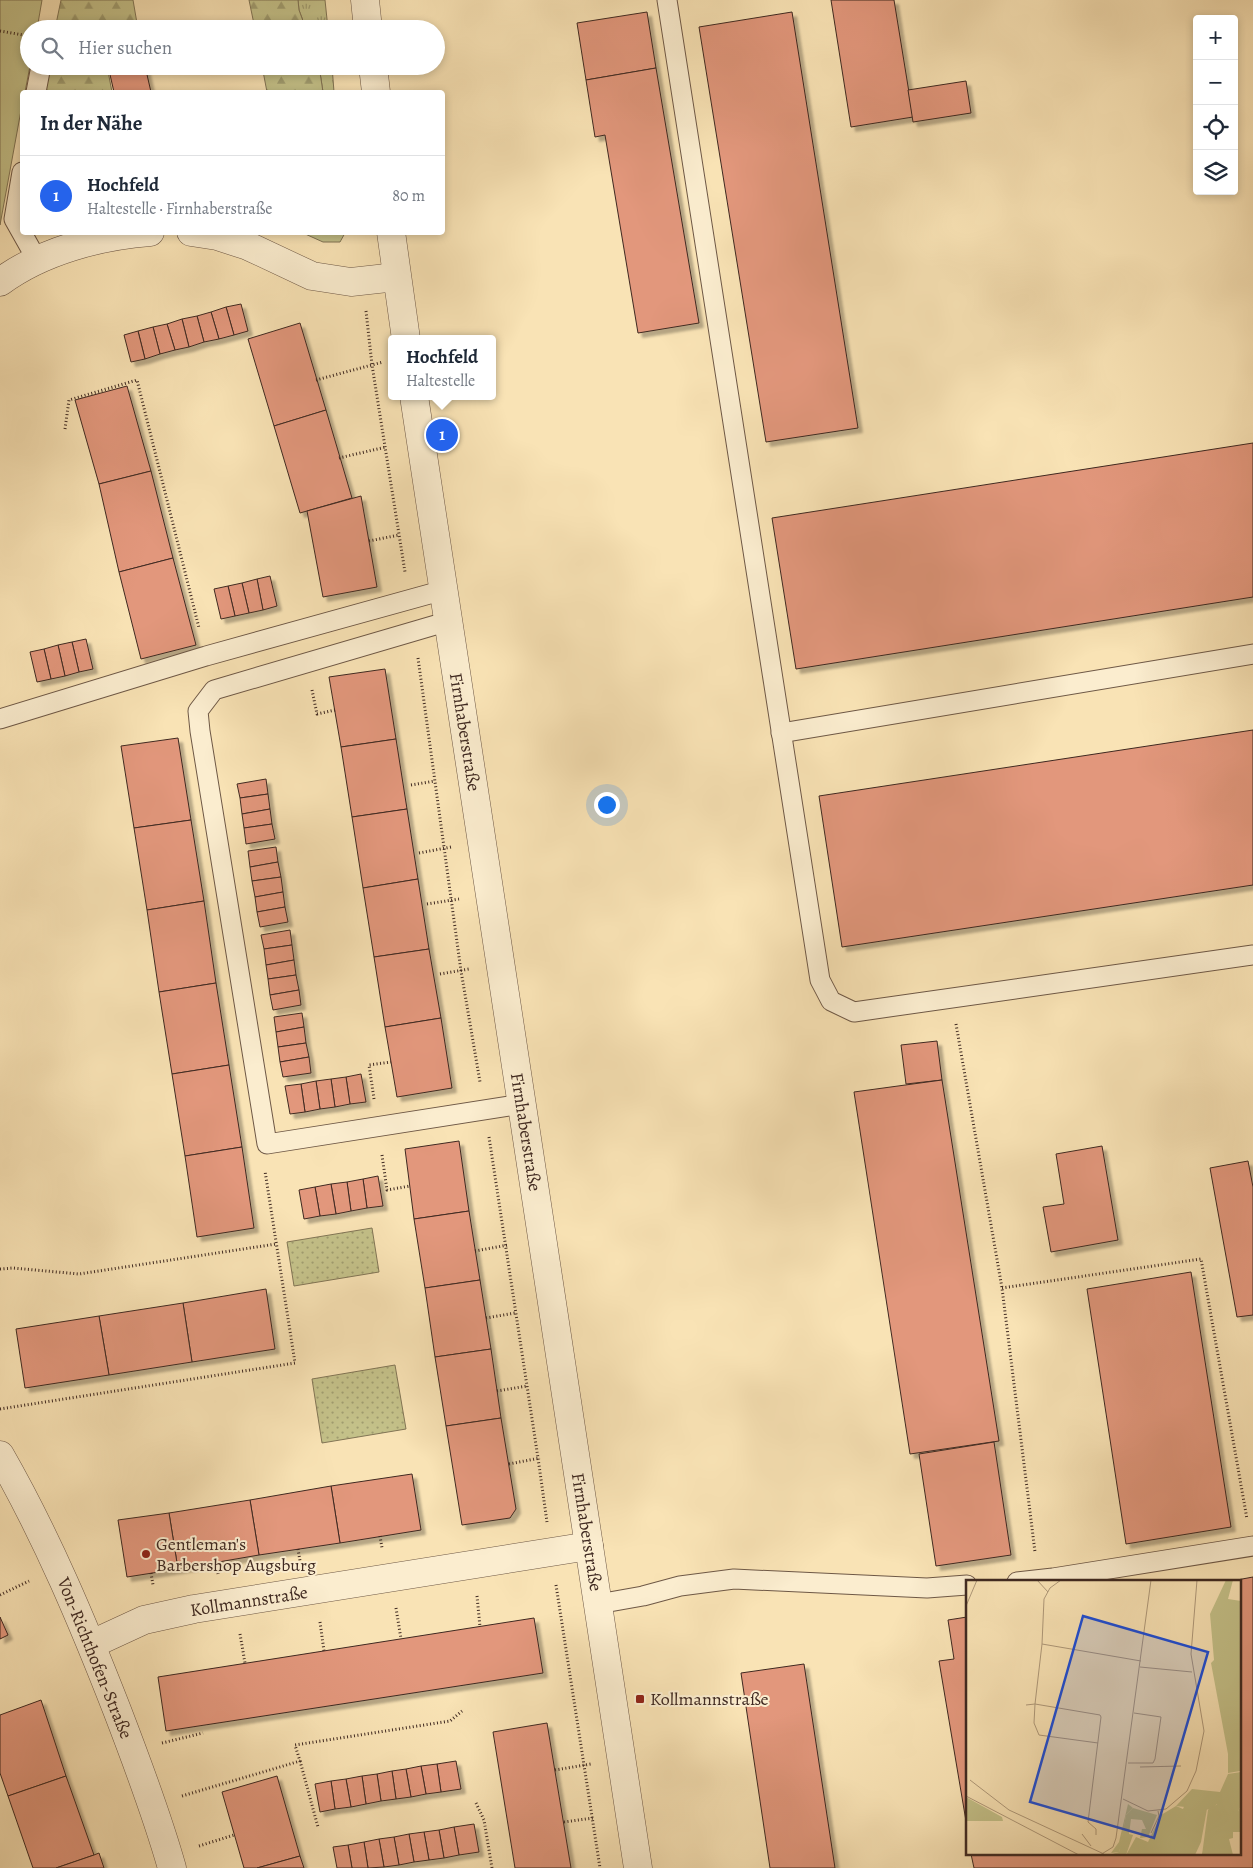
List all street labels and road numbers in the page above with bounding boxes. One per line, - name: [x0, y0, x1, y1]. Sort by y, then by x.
- street label: Firnhaberstraße: [444, 671, 486, 793]
- street label: Firnhaberstraße: [505, 1071, 547, 1193]
- street label: Firnhaberstraße: [566, 1471, 608, 1593]
- street label: Von-Richthofen-Straße: [51, 1573, 138, 1742]
- street label: Kollmannstraße: [189, 1580, 309, 1622]

